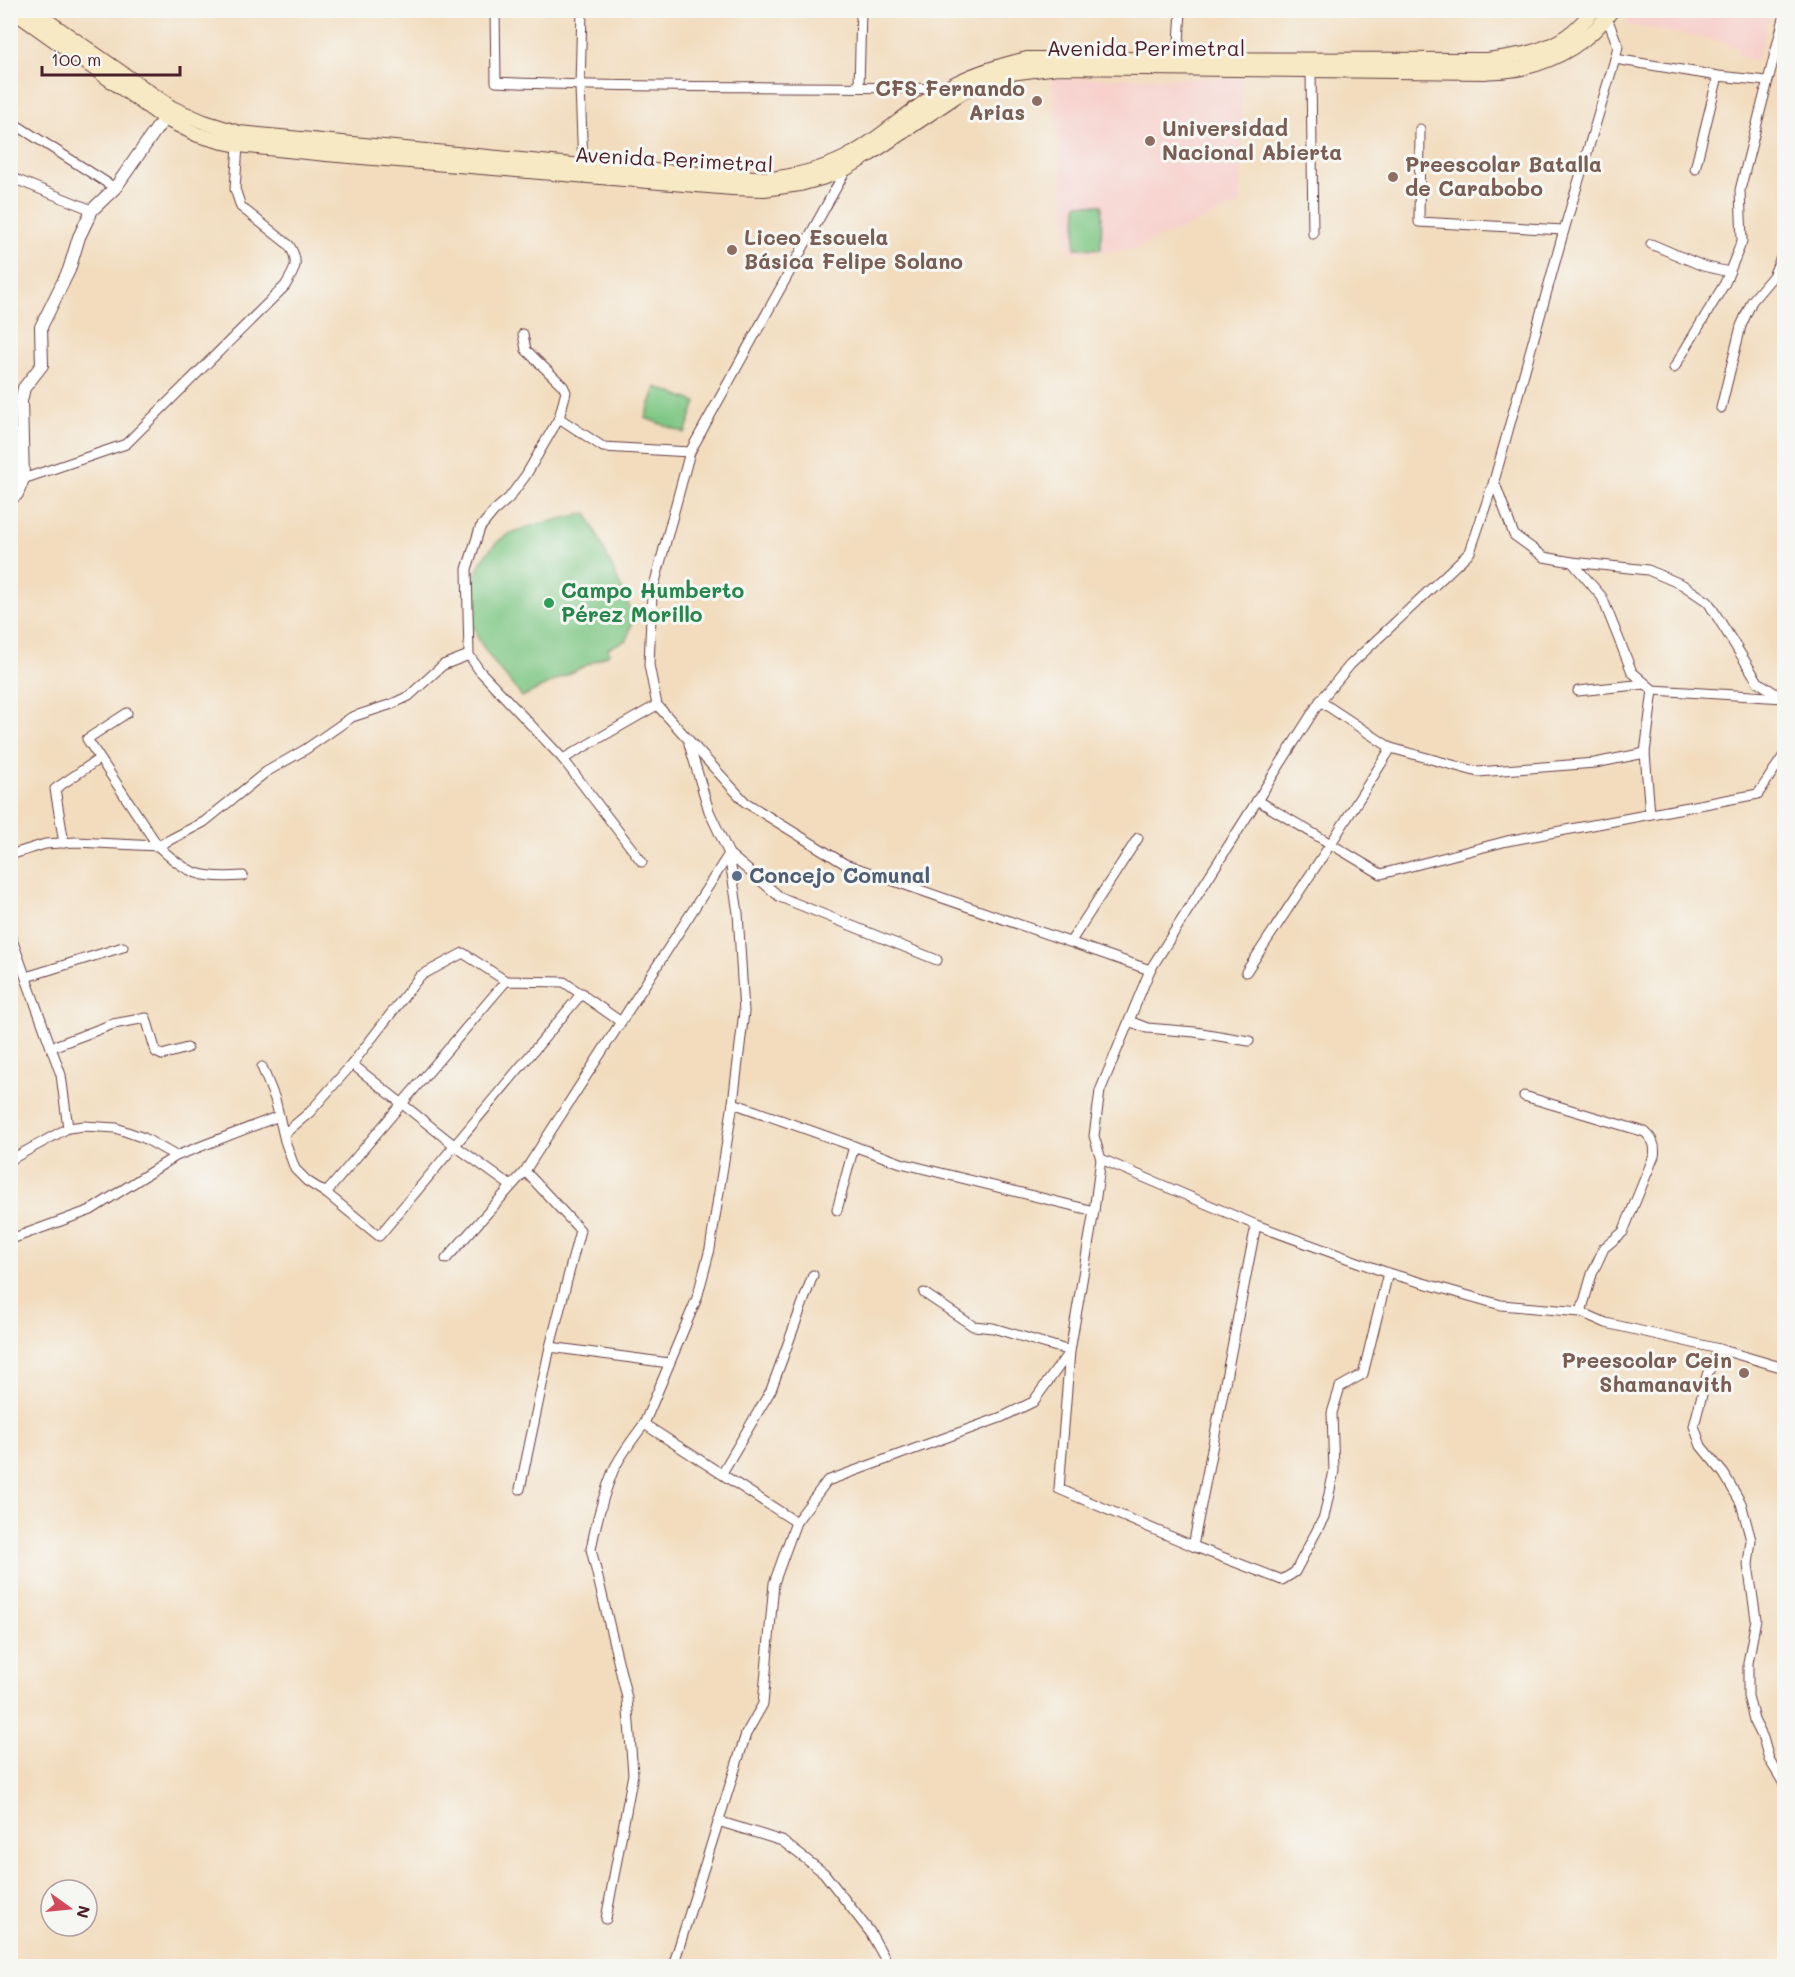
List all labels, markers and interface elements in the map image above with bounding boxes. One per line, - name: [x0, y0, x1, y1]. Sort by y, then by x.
- street label: Avenida Perimetral: [1047, 34, 1245, 61]
- scale bar: [42, 39, 180, 77]
- text: 100 m: [51, 47, 101, 71]
- place label: CFS Fernando Arias: [875, 74, 1025, 125]
- marker: CFS Fernando Arias: [1030, 94, 1044, 108]
- place label: Universidad Nacional Abierta: [1162, 114, 1342, 165]
- marker: Universidad Nacional Abierta: [1143, 134, 1157, 148]
- street label: Avenida Perimetral: [574, 140, 774, 177]
- place label: Preescolar Batalla de Carabobo: [1405, 150, 1602, 201]
- marker: Preescolar Batalla de Carabobo: [1386, 170, 1400, 184]
- place label: Liceo Escuela Básica Felipe Solano: [744, 223, 963, 274]
- marker: Liceo Escuela Básica Felipe Solano: [725, 243, 739, 257]
- place label: Campo Humberto Pérez Morillo: [561, 576, 744, 627]
- marker: Campo Humberto Pérez Morillo: [542, 596, 556, 610]
- place label: Concejo Comunal: [749, 861, 930, 888]
- marker: Concejo Comunal: [730, 869, 744, 883]
- place label: Preescolar Cein Shamanavith: [1561, 1346, 1732, 1397]
- marker: Preescolar Cein Shamanavith: [1737, 1366, 1751, 1380]
- north arrow: [39, 1878, 99, 1938]
- text: N: [72, 1903, 96, 1921]

